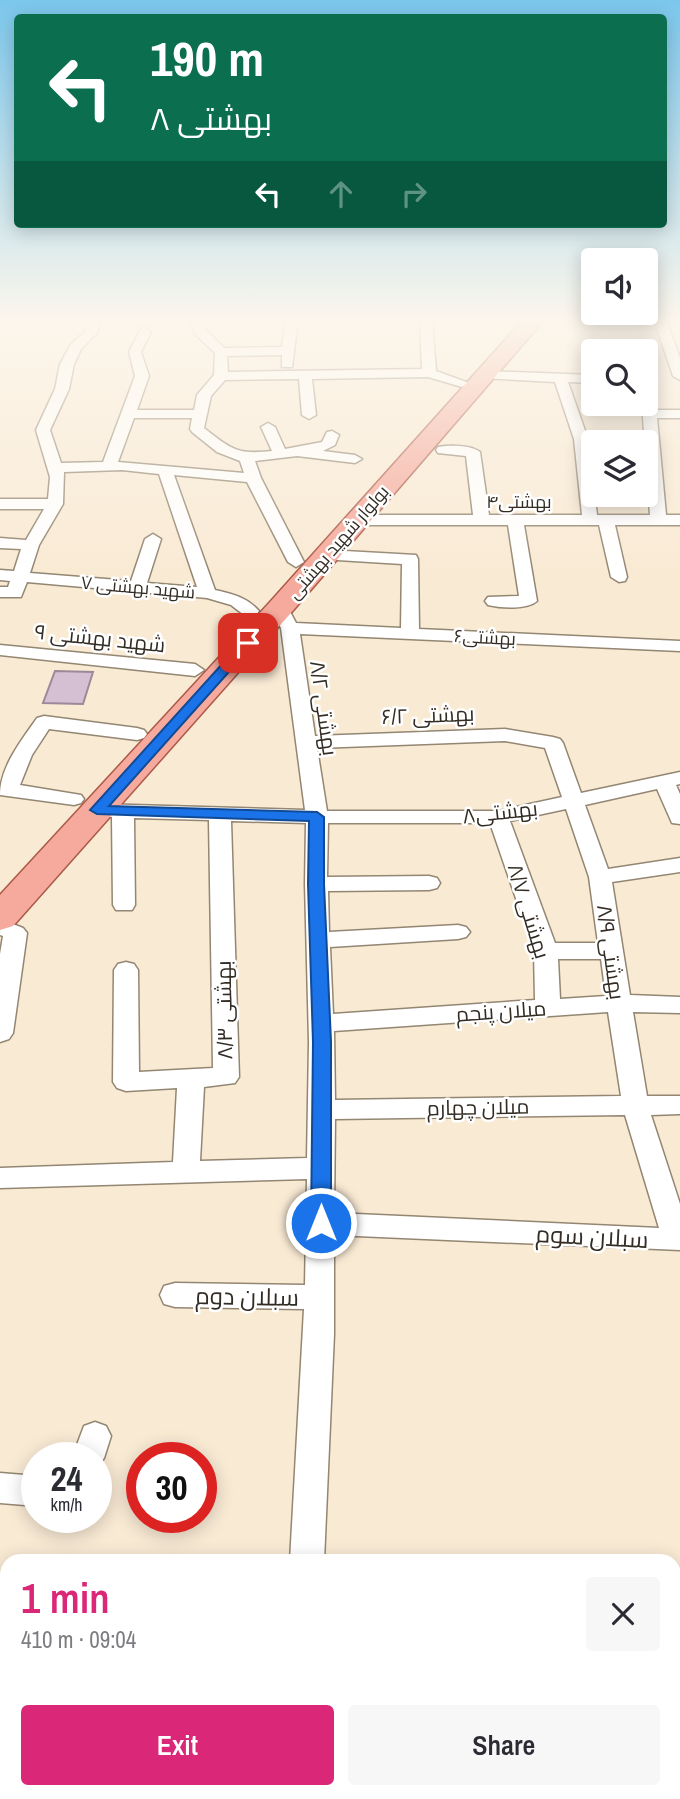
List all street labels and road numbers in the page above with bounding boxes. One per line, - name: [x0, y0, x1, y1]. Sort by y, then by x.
- street label: بولوار شهید بهشتی: [282, 480, 394, 604]
- street label: بهشتی۴: [486, 489, 552, 514]
- street label: شهید بهشتی ۷: [80, 570, 196, 604]
- street label: شهید بهشتی ۹: [33, 617, 167, 659]
- street label: بهشتی۶: [453, 623, 517, 651]
- street label: بهشتی ۸/۲: [303, 658, 345, 758]
- street label: بهشتی ۶/۲: [381, 699, 475, 731]
- street label: بهشتی۸: [461, 794, 539, 830]
- street label: بهشتی ۸/۷: [501, 860, 557, 962]
- street label: بهشتی ۸/۹: [590, 903, 632, 1001]
- street label: بهشتی ۸/۳: [209, 960, 239, 1060]
- street label: میلان پنجم: [455, 993, 547, 1029]
- street label: میلان چهارم: [426, 1092, 530, 1122]
- street label: سبلان سوم: [535, 1217, 649, 1256]
- street label: سبلان دوم: [195, 1279, 299, 1314]

